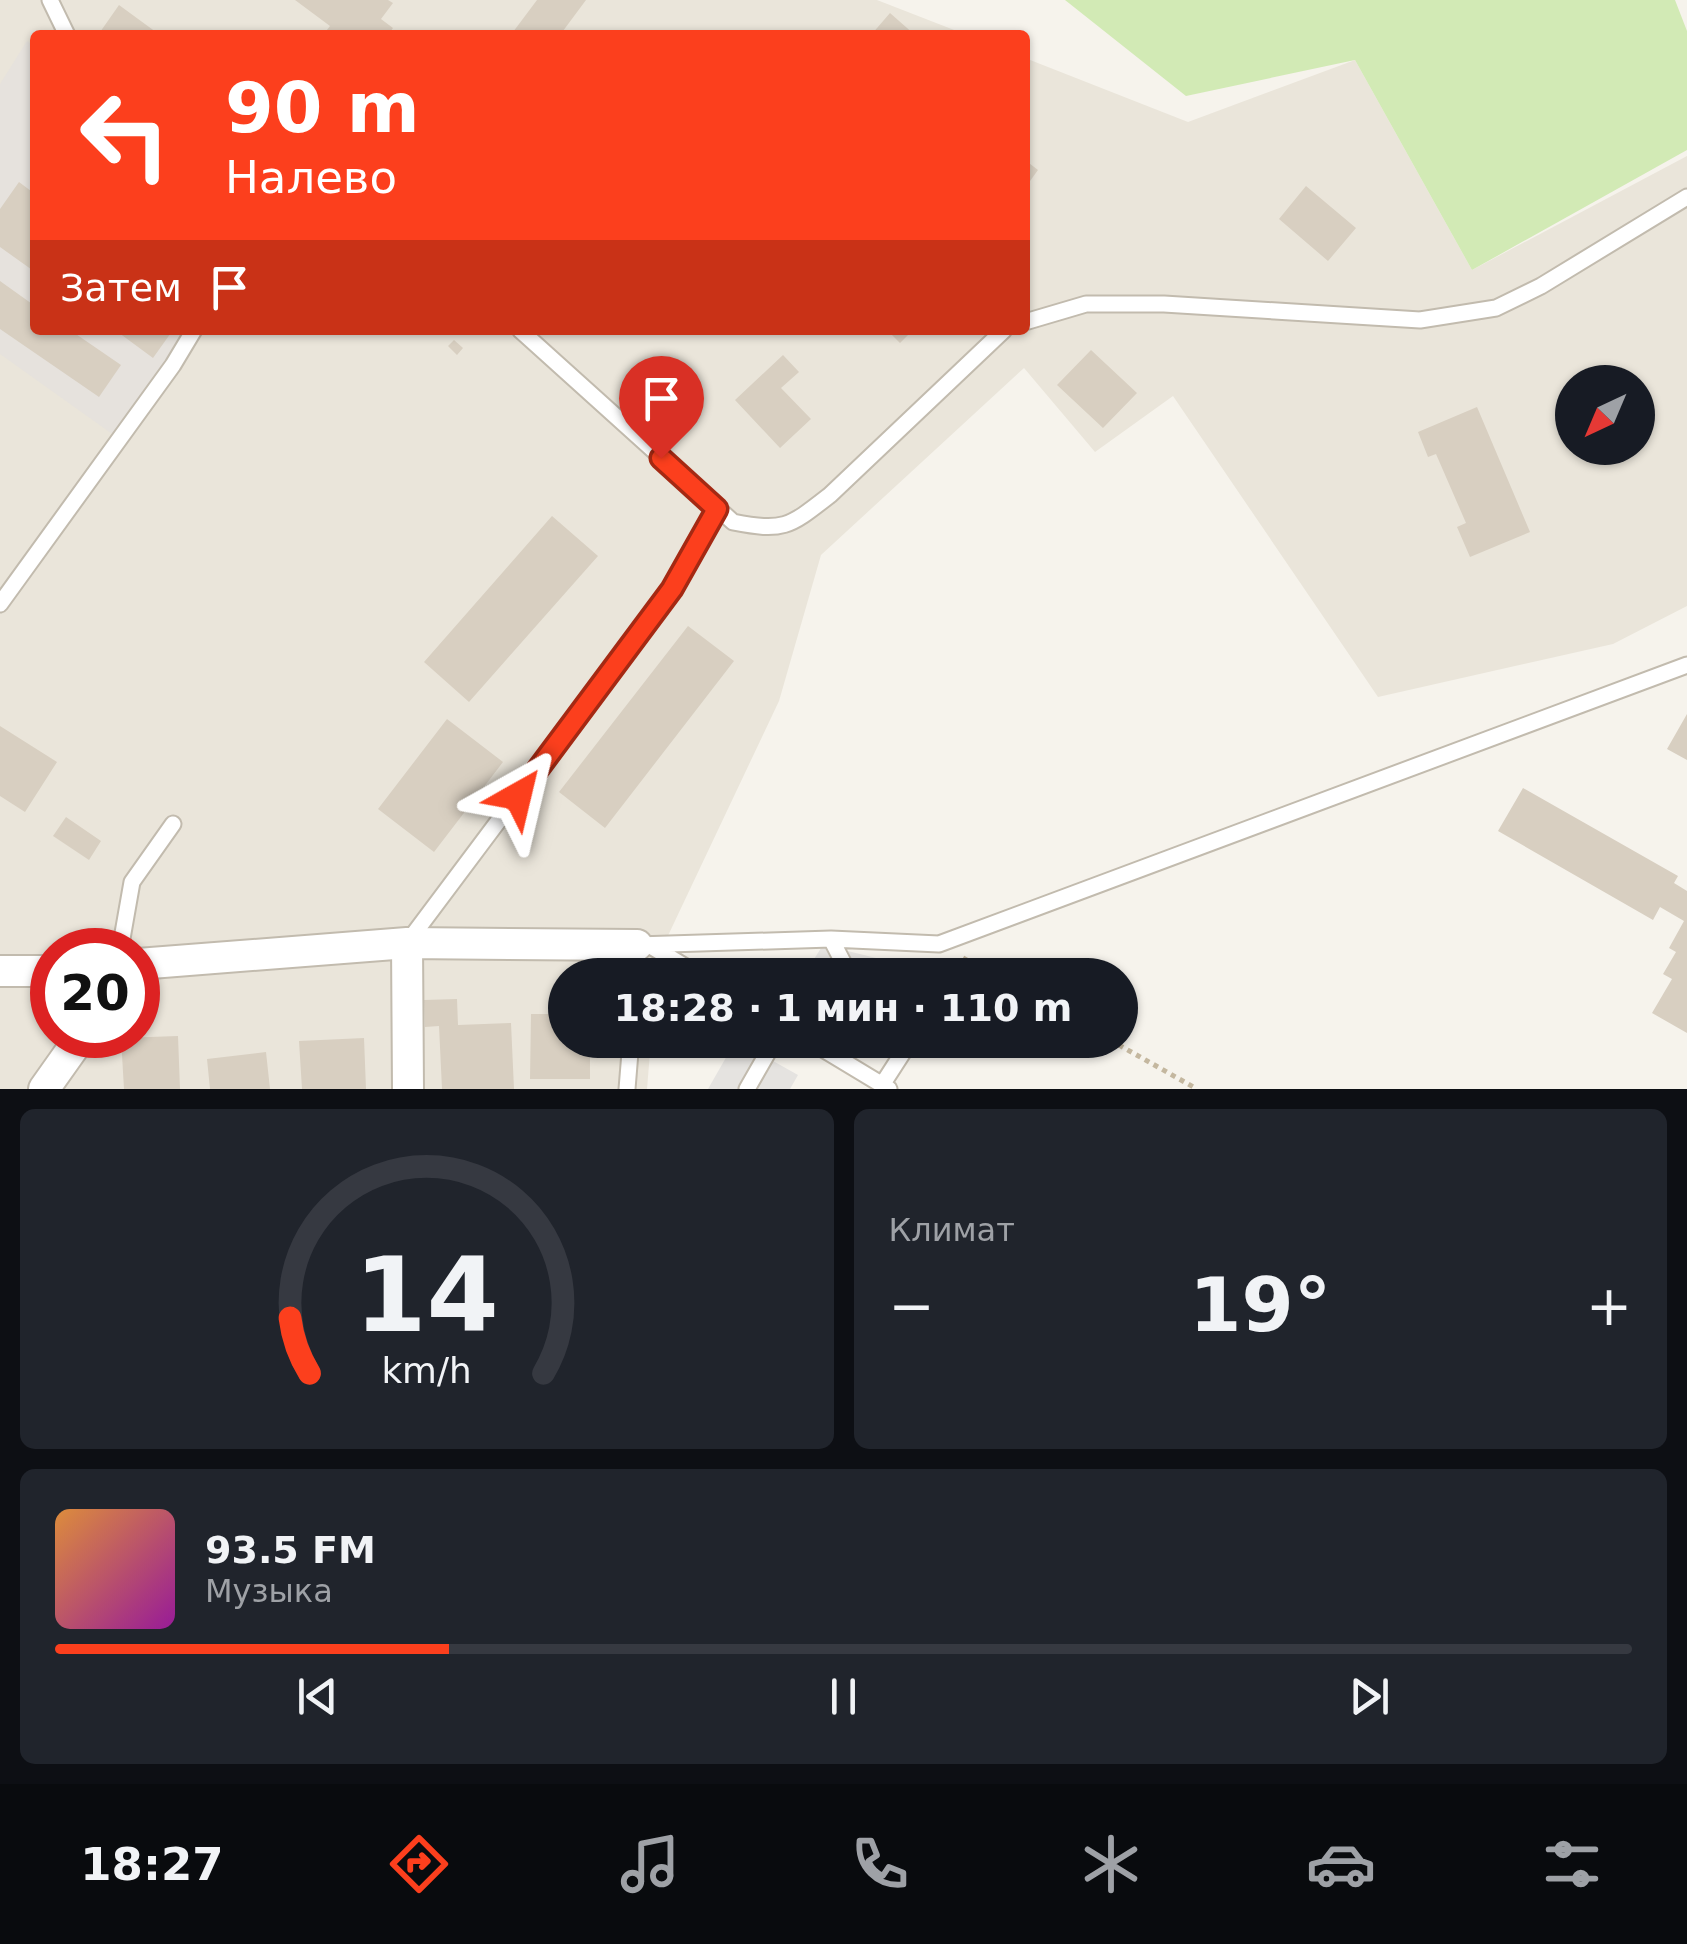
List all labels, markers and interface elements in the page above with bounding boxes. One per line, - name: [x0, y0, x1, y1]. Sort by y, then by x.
- text: 90 m: [225, 67, 420, 149]
- icon: left: [60, 70, 190, 200]
- text: Налево: [225, 151, 397, 204]
- icon: arrive: [202, 260, 257, 315]
- text: Затем: [60, 266, 182, 310]
- pin: [619, 356, 704, 459]
- north arrow: [1555, 365, 1655, 465]
- map controls: [1555, 365, 1655, 465]
- icon: arrive: [634, 371, 689, 426]
- position arrow: [466, 744, 570, 848]
- speed limit sign: 20: [30, 928, 160, 1058]
- text: 18:28 · 1 мин · 110 m: [614, 986, 1072, 1030]
- text: Климат: [889, 1211, 1015, 1249]
- text: 14: [354, 1234, 499, 1356]
- text: 19°: [1189, 1261, 1331, 1349]
- text: −: [889, 1274, 935, 1338]
- text: +: [1586, 1274, 1632, 1338]
- text: km/h: [382, 1350, 472, 1391]
- text: 93.5 FM: [205, 1528, 376, 1572]
- text: Музыка: [205, 1572, 333, 1610]
- icon: previous: [290, 1669, 345, 1724]
- icon: pause: [816, 1669, 871, 1724]
- icon: next: [1342, 1669, 1397, 1724]
- icon: directions: [384, 1829, 454, 1899]
- icon: music: [615, 1829, 685, 1899]
- icon: phone: [845, 1829, 915, 1899]
- icon: climate: [1076, 1829, 1146, 1899]
- icon: car: [1306, 1829, 1376, 1899]
- icon: filters: [1537, 1829, 1607, 1899]
- text: 18:27: [80, 1838, 224, 1891]

